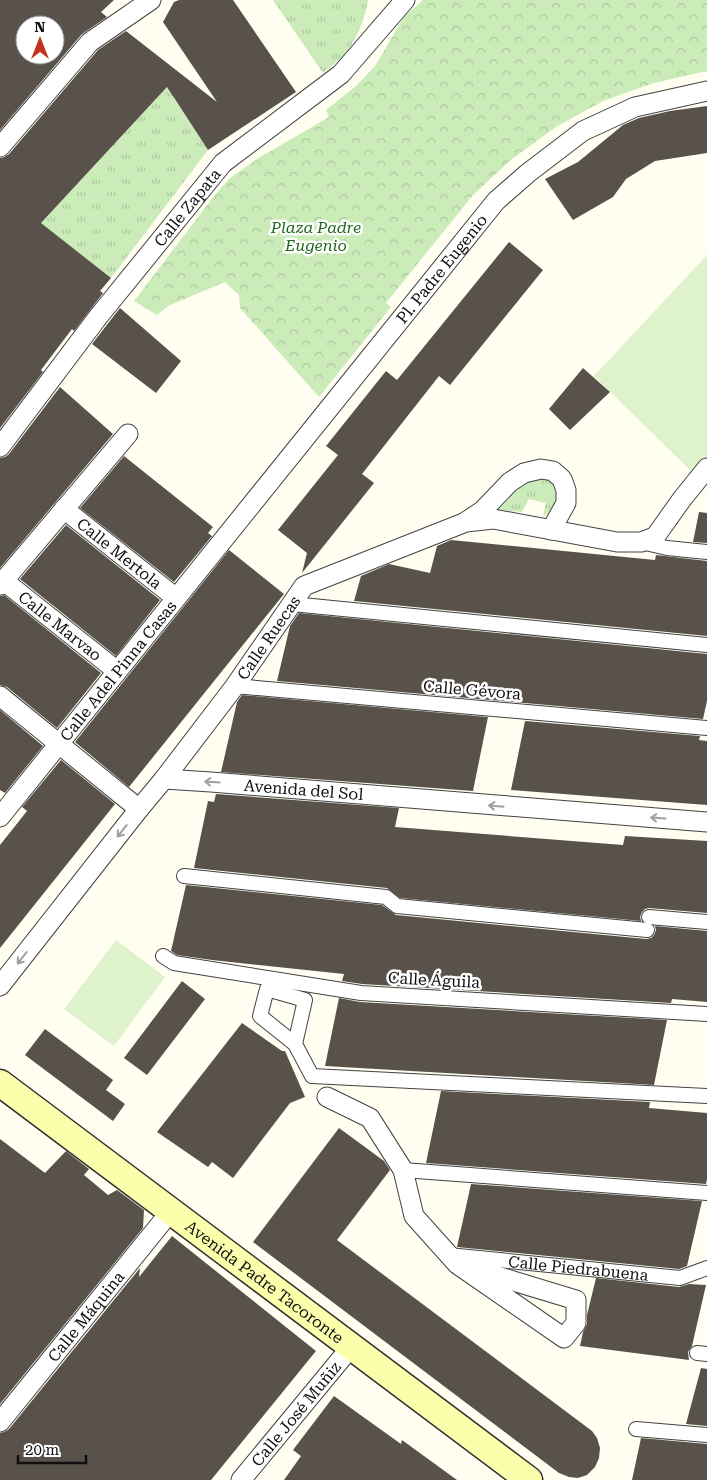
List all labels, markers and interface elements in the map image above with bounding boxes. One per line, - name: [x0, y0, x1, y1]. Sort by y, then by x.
- north arrow: [15, 15, 65, 65]
- text: N: [35, 19, 46, 35]
- street label: Calle Zapata: [150, 164, 225, 250]
- street label: Pl. Padre Eugenio: [392, 210, 491, 327]
- park label: Plaza Padre Eugenio: [270, 218, 361, 255]
- street label: Calle Mertola: [73, 514, 166, 593]
- street label: Calle Marvao: [15, 587, 106, 665]
- street label: Calle Ruecas: [233, 592, 304, 683]
- street label: Calle Adel Pinna Casas: [56, 596, 180, 745]
- street label: Calle Gévora: [422, 676, 522, 704]
- street label: Avenida del Sol: [243, 775, 364, 804]
- one-way arrow: [205, 778, 221, 787]
- one-way arrow: [489, 801, 505, 810]
- one-way arrow: [651, 814, 667, 823]
- one-way arrow: [117, 824, 127, 838]
- one-way arrow: [16, 952, 27, 965]
- street label: Calle Águila: [388, 968, 481, 992]
- street label: Avenida Padre Tacoronte: [182, 1216, 348, 1347]
- street label: Calle Piedrabuena: [507, 1252, 650, 1284]
- street label: Calle Máquina: [43, 1267, 128, 1365]
- street label: Calle José Muñiz: [247, 1357, 345, 1470]
- scale bar: [18, 1432, 85, 1464]
- text: 20 m: [25, 1441, 60, 1459]

